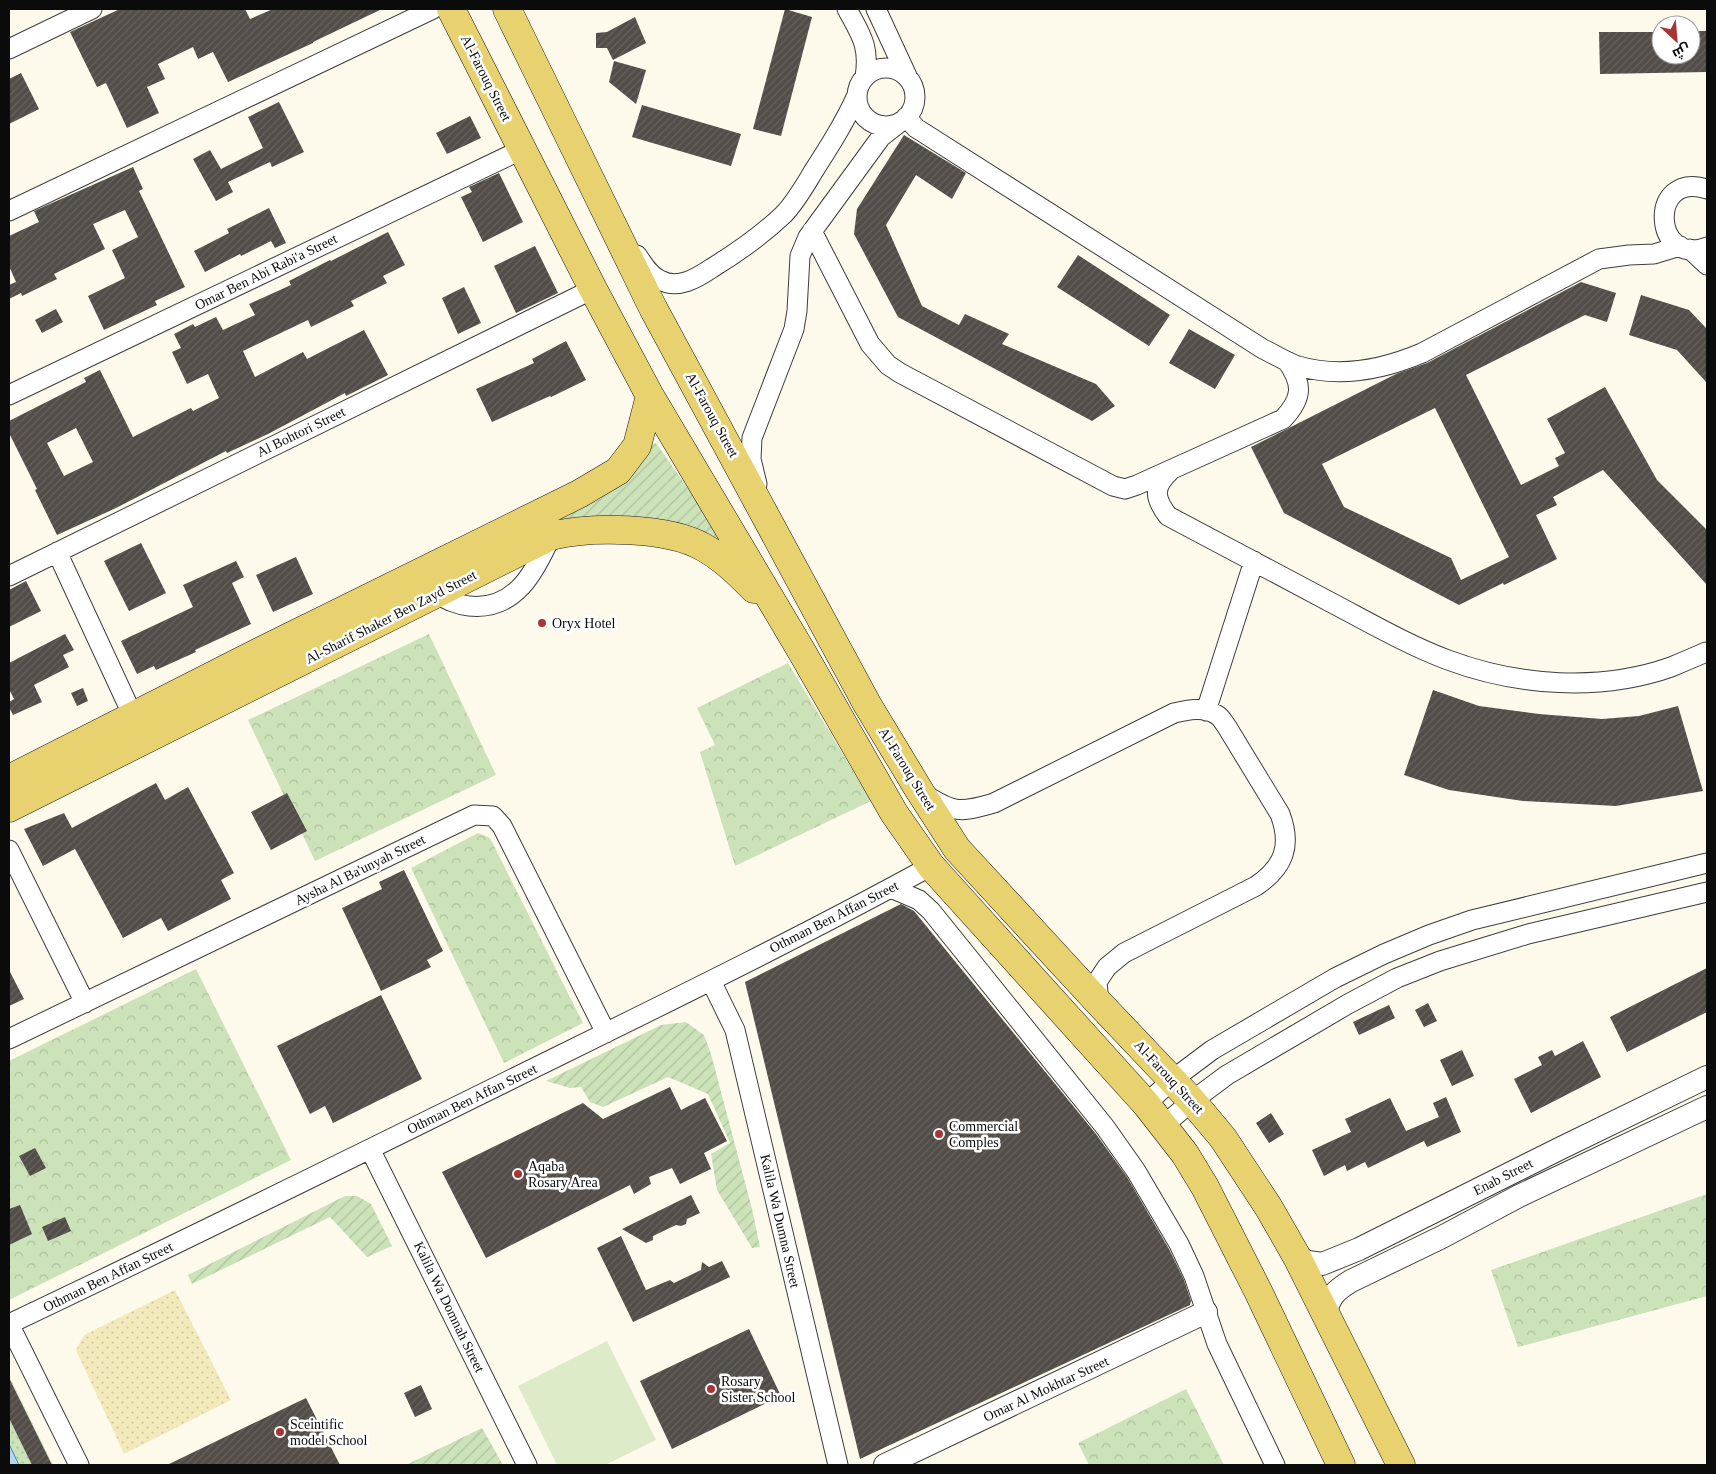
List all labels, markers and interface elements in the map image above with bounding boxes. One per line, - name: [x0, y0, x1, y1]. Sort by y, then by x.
- north arrow: [1651, 15, 1701, 65]
- street label: Al-Farouq Street: [458, 33, 514, 124]
- text: ش: [1670, 40, 1693, 63]
- street label: Omar Ben Abi Rabi'a Street: [192, 231, 340, 313]
- street label: Al-Farouq Street: [683, 370, 742, 460]
- street label: Al Bohtori Street: [254, 404, 348, 460]
- street label: Al-Sharif Shaker Ben Zayd Street: [303, 567, 479, 667]
- place label: Oryx Hotel: [552, 616, 615, 631]
- marker: Oryx Hotel: [536, 617, 548, 629]
- street label: Al-Farouq Street: [876, 725, 938, 813]
- street label: Aysha Al Ba'unyah Street: [292, 832, 428, 908]
- street label: Othman Ben Affan Street: [767, 878, 901, 956]
- street label: Al-Farouq Street: [1131, 1037, 1207, 1117]
- street label: Othman Ben Affan Street: [405, 1061, 539, 1137]
- place label: Commercial Comples: [949, 1119, 1018, 1150]
- marker: Commercial Comples: [933, 1128, 945, 1140]
- street label: Kalila Wa Dumna Street: [757, 1153, 803, 1289]
- street label: Enab Street: [1471, 1156, 1535, 1198]
- place label: Aqaba Rosary Area: [528, 1159, 598, 1190]
- marker: Aqaba Rosary Area: [512, 1168, 524, 1180]
- street label: Othman Ben Affan Street: [41, 1239, 175, 1315]
- street label: Kalila Wa Domnah Street: [411, 1239, 487, 1375]
- street label: Omar Al Mokhtar Street: [981, 1353, 1111, 1425]
- place label: Rosary Sister School: [721, 1374, 795, 1405]
- marker: Rosary Sister School: [705, 1383, 717, 1395]
- place label: Sceintific model School: [290, 1417, 367, 1448]
- marker: Sceintific model School: [274, 1426, 286, 1438]

